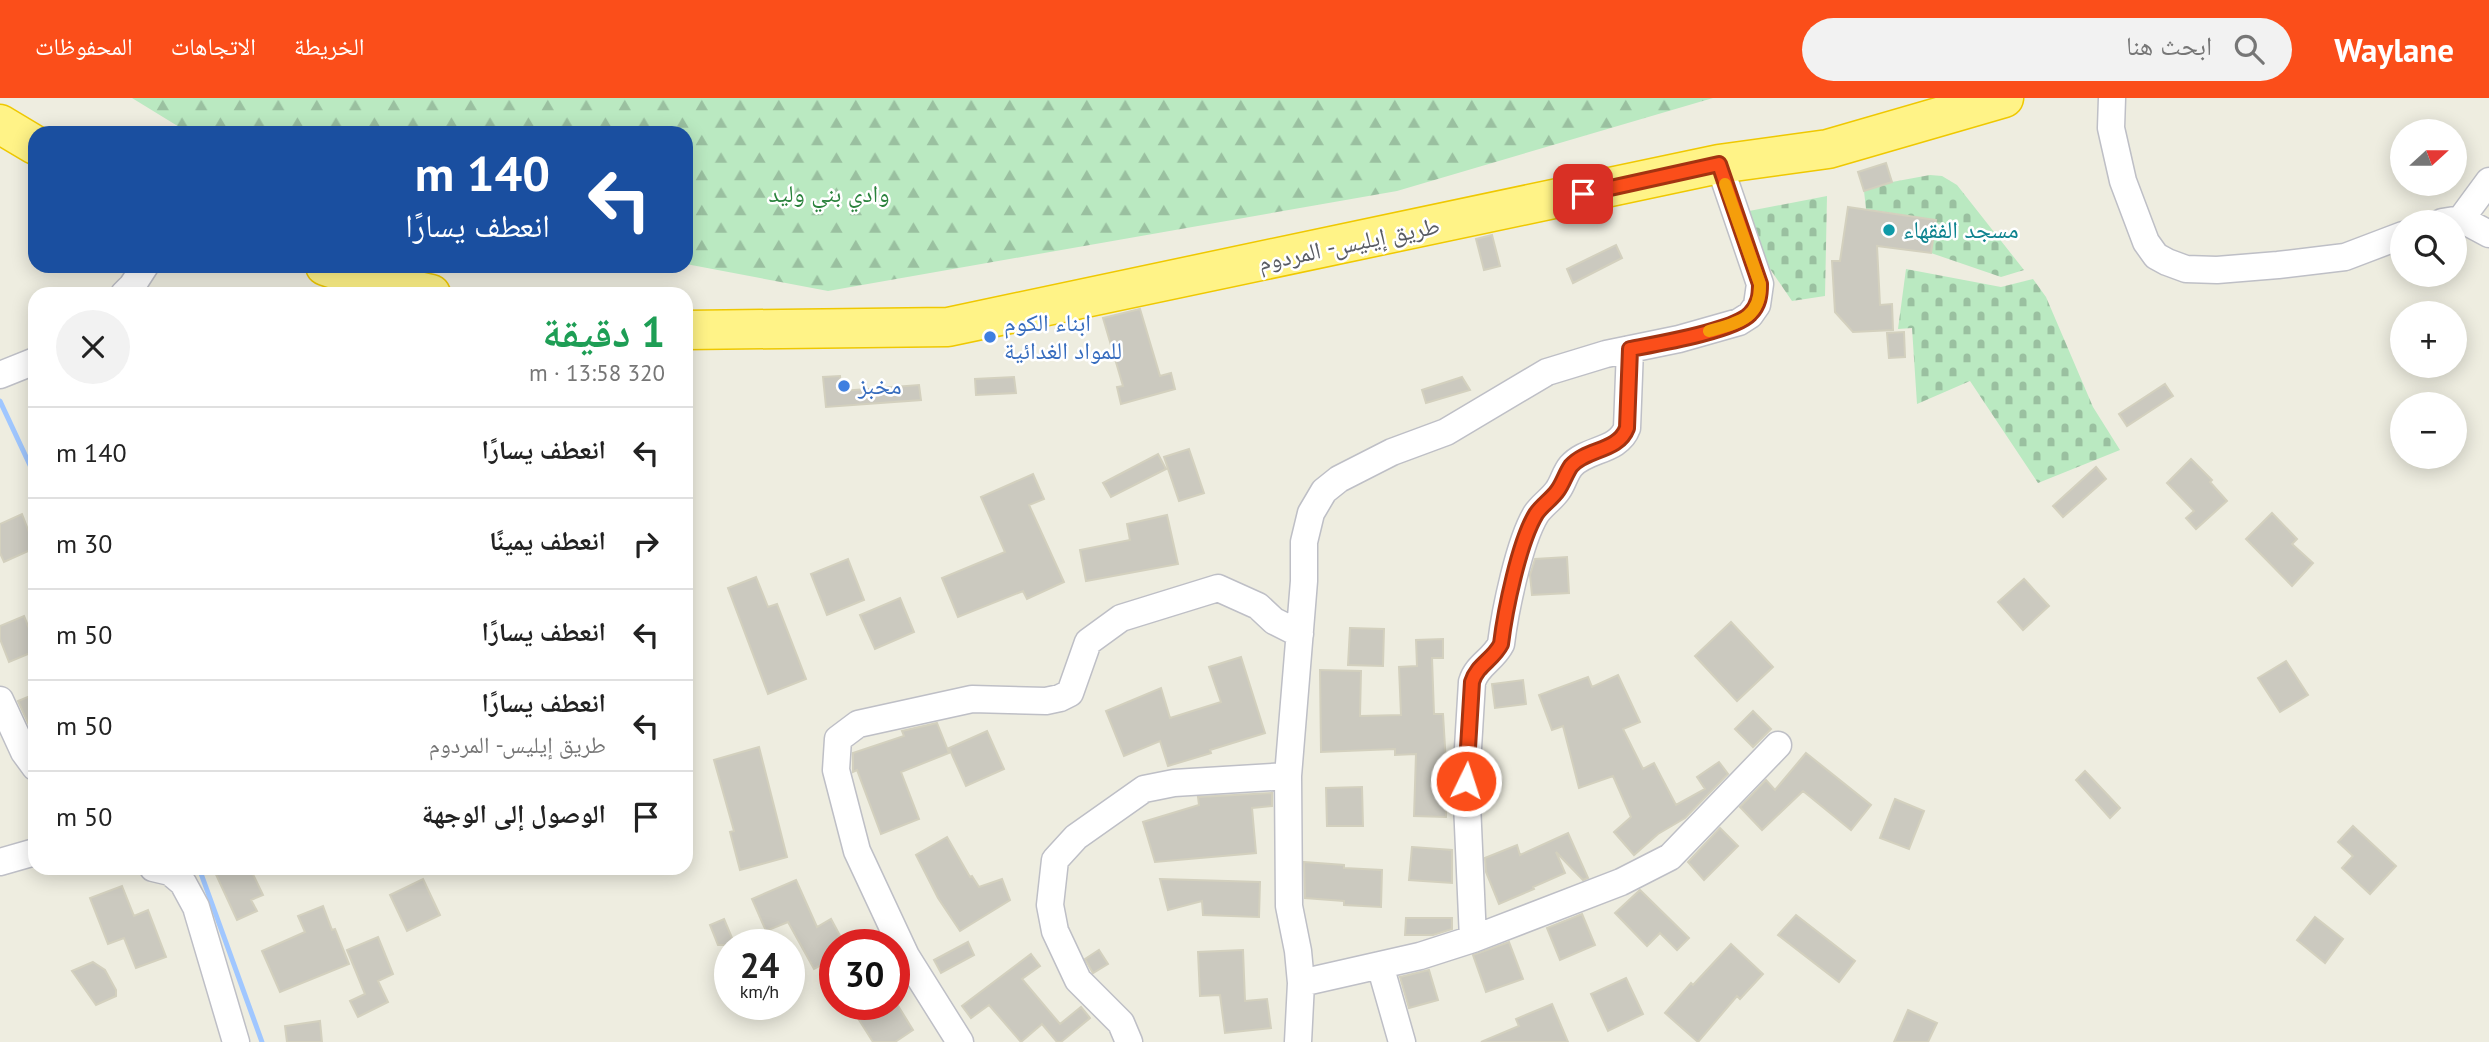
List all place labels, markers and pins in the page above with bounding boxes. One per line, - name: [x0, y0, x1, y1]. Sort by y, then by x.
- pin: [1553, 164, 1613, 224]
- place label: مسجد الفقهاء: [1903, 214, 2019, 245]
- marker: مسجد الفقهاء: [1881, 222, 1897, 238]
- place label: ابناء الكوم للمواد الغدائية: [1004, 307, 1122, 366]
- marker: ابناء الكوم للمواد الغدائية: [982, 329, 998, 345]
- place label: مخبز: [857, 370, 902, 401]
- marker: مخبز: [836, 378, 852, 394]

